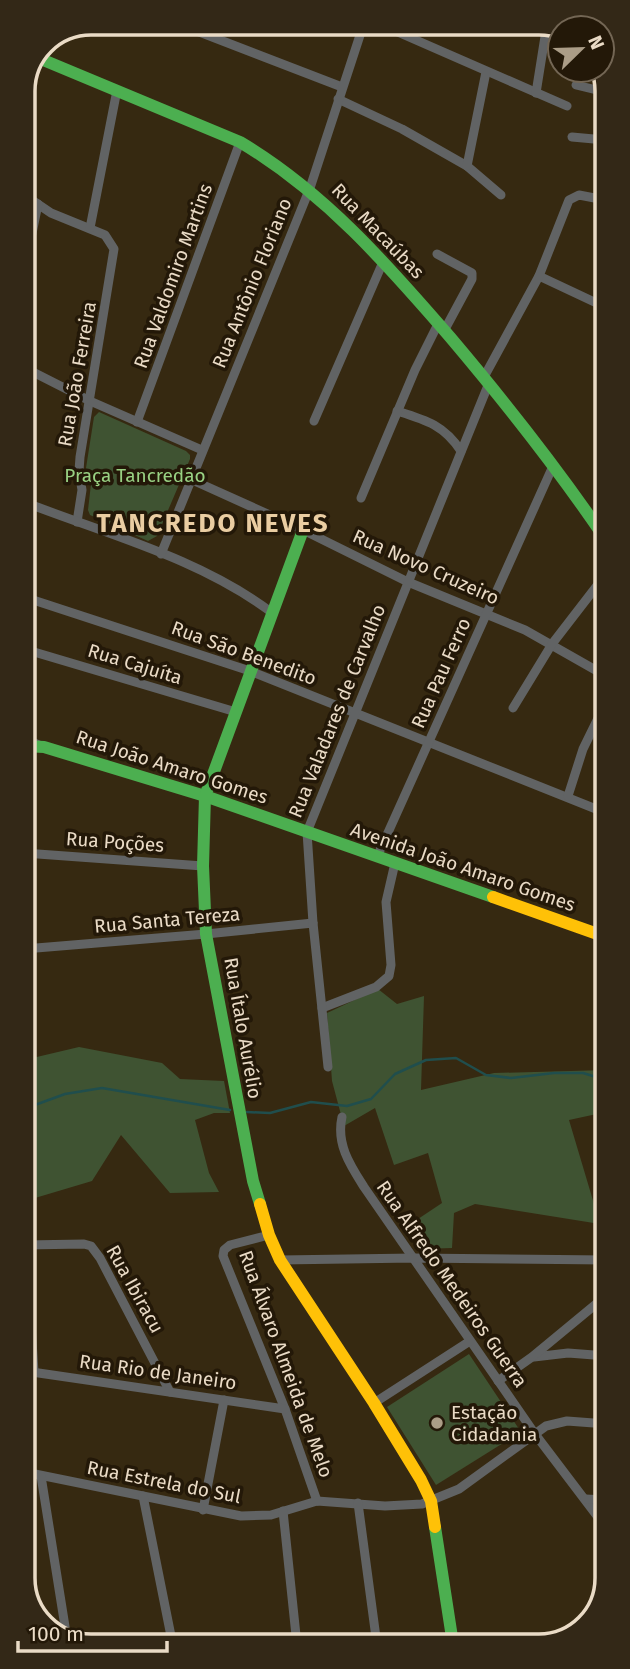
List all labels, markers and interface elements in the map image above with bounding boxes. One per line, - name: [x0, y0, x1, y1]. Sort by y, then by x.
- north arrow: [546, 14, 616, 84]
- text: N: [583, 32, 609, 53]
- street label: Rua Macaúbas: [327, 179, 429, 283]
- street label: Rua Valdomiro Martins: [129, 180, 217, 372]
- street label: Rua Antônio Floriano: [207, 195, 297, 371]
- street label: Rua João Ferreira: [53, 300, 101, 448]
- park label: Praça Tancredão: [64, 464, 206, 487]
- district label: TANCREDO NEVES: [96, 508, 330, 539]
- street label: Rua Novo Cruzeiro: [349, 524, 503, 610]
- street label: Rua Valadares de Carvalho: [284, 601, 390, 821]
- street label: Rua Pau Ferro: [406, 614, 476, 732]
- street label: Rua São Benedito: [168, 616, 320, 690]
- street label: Rua Cajuíta: [85, 639, 185, 689]
- street label: Rua João Amaro Gomes: [73, 725, 271, 809]
- street label: Avenida João Amaro Gomes: [348, 818, 578, 916]
- street label: Rua Poções: [65, 827, 165, 857]
- street label: Rua Santa Tereza: [93, 902, 241, 938]
- street label: Rua Ítalo Aurélio: [219, 956, 267, 1100]
- street label: Rua Alfredo Medeiros Guerra: [372, 1176, 532, 1392]
- street label: Rua Ibiracu: [101, 1241, 169, 1337]
- street label: Rua Álvaro Almeida de Melo: [234, 1247, 338, 1481]
- street label: Rua Rio de Janeiro: [78, 1350, 238, 1394]
- place label: Estação Cidadania: [451, 1401, 537, 1446]
- marker: Estação Cidadania: [429, 1415, 445, 1431]
- street label: Rua Estrela do Sul: [85, 1456, 243, 1508]
- scale bar: [18, 1610, 166, 1654]
- text: 100 m: [28, 1621, 84, 1647]

